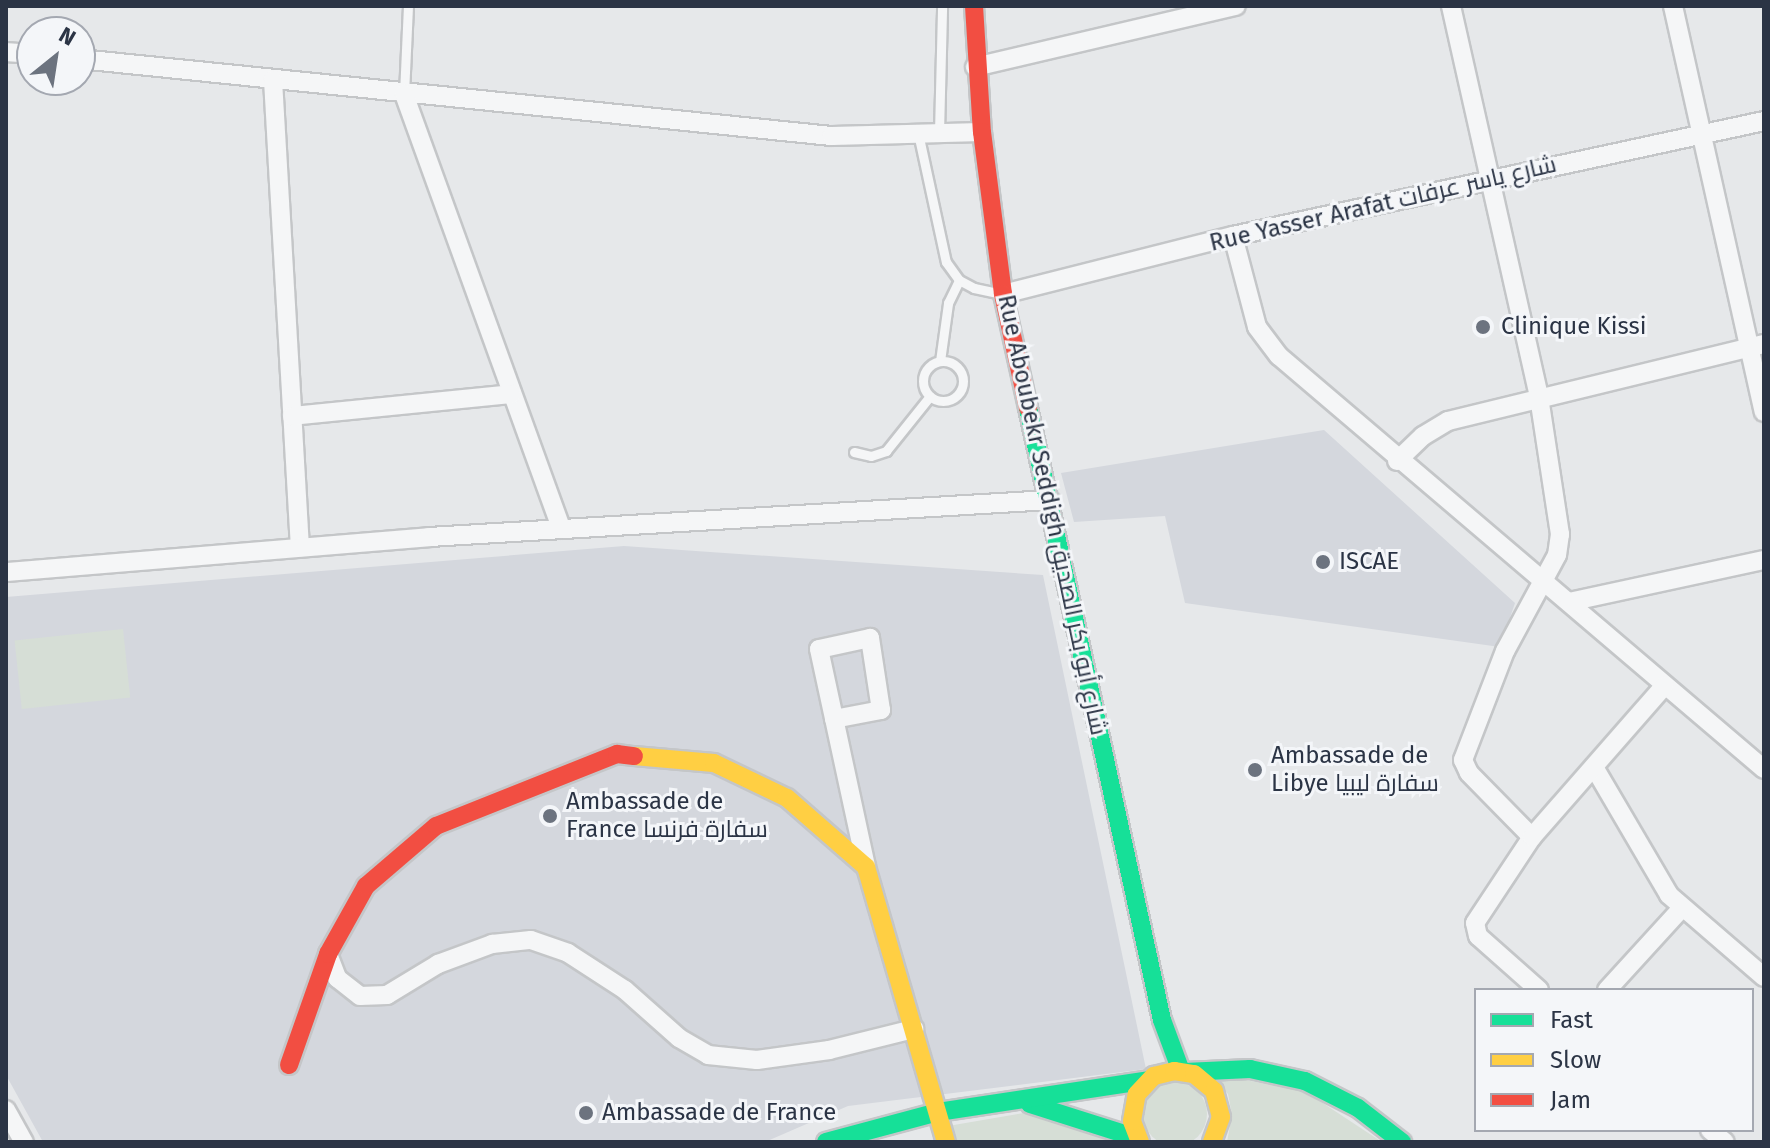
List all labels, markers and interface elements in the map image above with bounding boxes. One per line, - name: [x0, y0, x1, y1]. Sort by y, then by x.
- north arrow: [16, 16, 96, 96]
- text: N: [54, 21, 80, 52]
- street label: Rue Yasser Arafat شارع ياسر عرفات: [1207, 150, 1559, 258]
- street label: Rue Aboubekr Seddigh شارع أبو بكر الصديق: [991, 292, 1113, 738]
- place label: Clinique Kissi: [1501, 313, 1646, 341]
- marker: Clinique Kissi: [1472, 316, 1494, 338]
- place label: ISCAE: [1339, 548, 1399, 576]
- marker: ISCAE: [1314, 553, 1332, 571]
- place label: Ambassade de Libye سفارة ليبيا: [1271, 742, 1439, 798]
- marker: Ambassade de Libye سفارة ليبيا: [1246, 761, 1264, 779]
- place label: Ambassade de France سفارة فرنسا: [566, 788, 768, 844]
- marker: Ambassade de France سفارة فرنسا: [541, 807, 559, 825]
- legend: [1474, 988, 1754, 1132]
- text: Fast: [1550, 1006, 1593, 1034]
- text: Slow: [1550, 1046, 1601, 1074]
- text: Jam: [1550, 1086, 1591, 1114]
- place label: Ambassade de France: [602, 1099, 836, 1127]
- marker: Ambassade de France: [577, 1104, 595, 1122]

